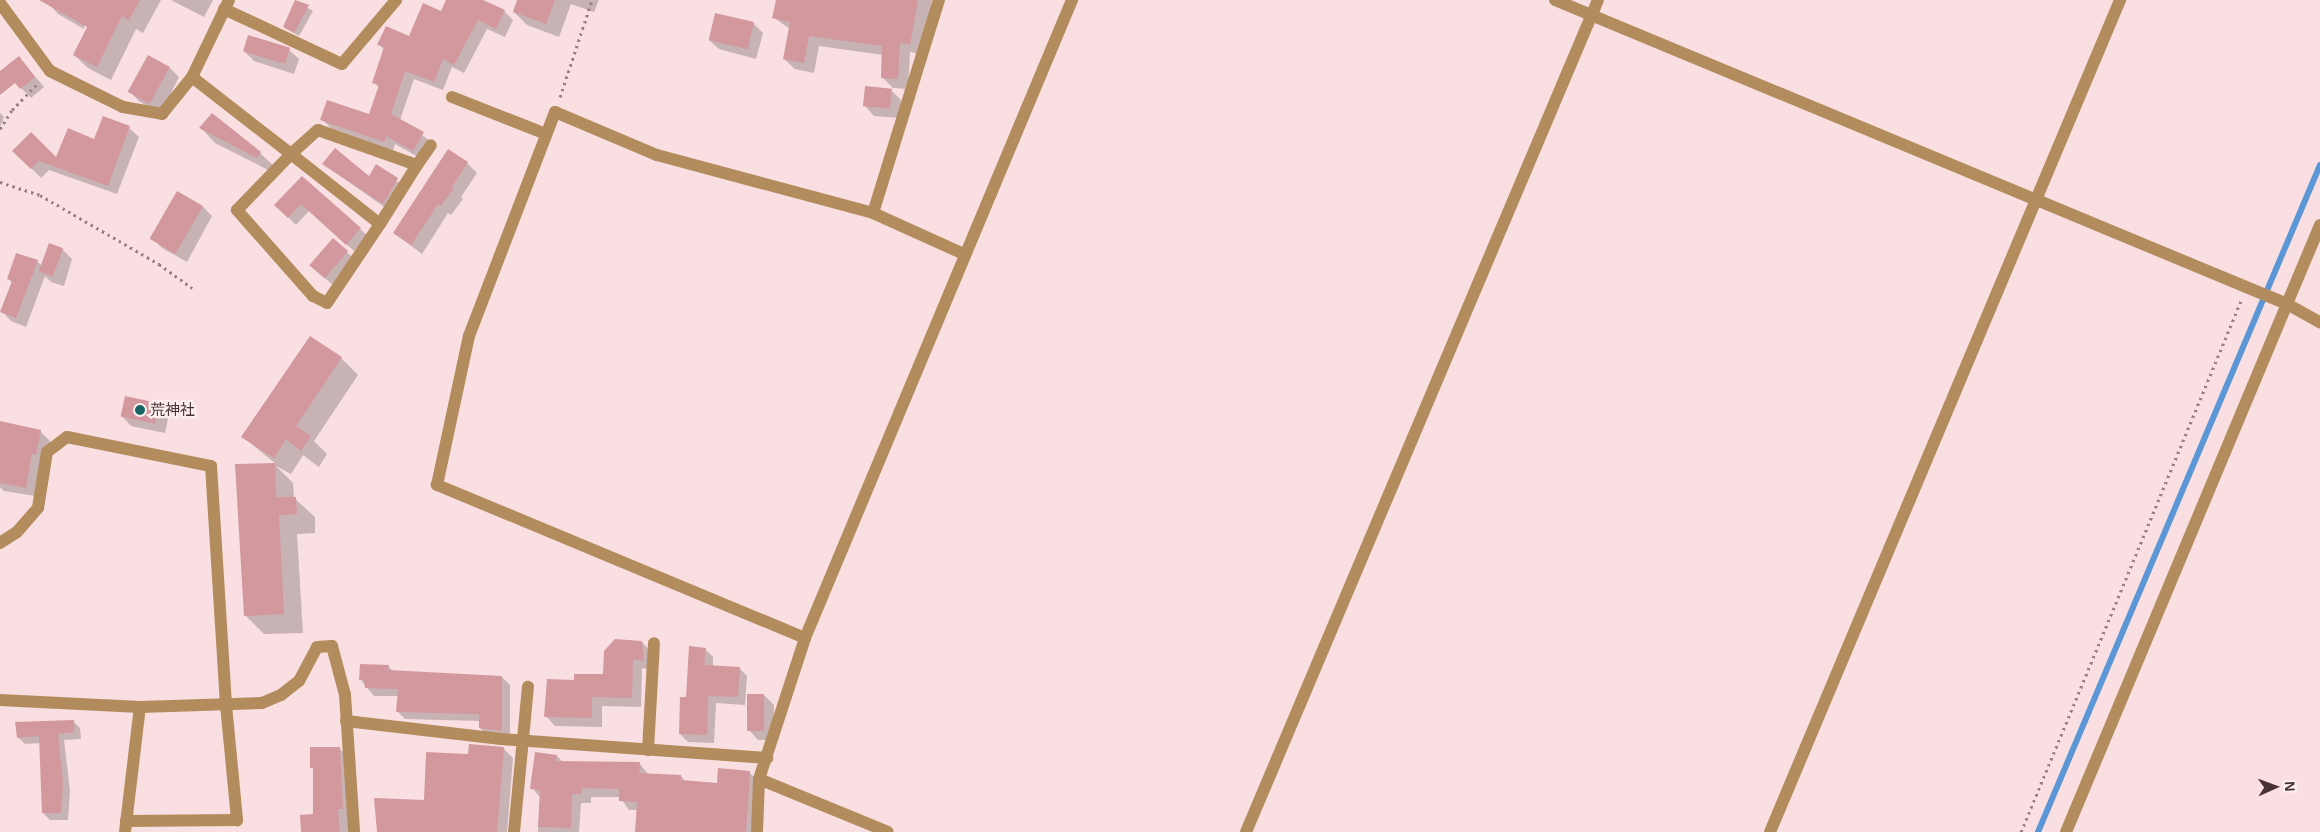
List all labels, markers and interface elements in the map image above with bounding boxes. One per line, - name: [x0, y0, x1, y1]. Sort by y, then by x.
- place label: 荒神社: [150, 401, 195, 419]
- marker: 荒神社: [134, 404, 146, 416]
- north arrow: [2250, 762, 2300, 812]
- text: N: [2282, 781, 2298, 792]

